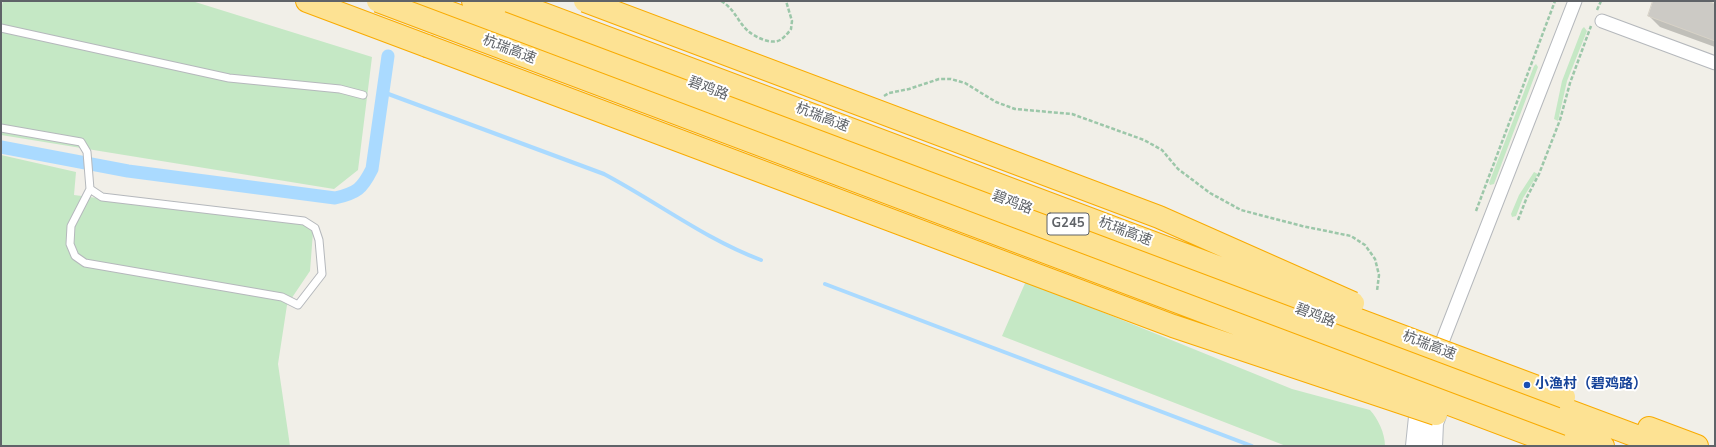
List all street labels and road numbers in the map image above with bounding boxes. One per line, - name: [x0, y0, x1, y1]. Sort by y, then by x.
- street label: 杭瑞高速: [480, 32, 538, 68]
- street label: 碧鸡路: [685, 74, 731, 104]
- street label: 杭瑞高速: [793, 100, 851, 136]
- street label: 碧鸡路: [989, 188, 1035, 218]
- road number: G245: [1047, 213, 1089, 235]
- street label: 杭瑞高速: [1096, 214, 1154, 250]
- street label: 碧鸡路: [1292, 301, 1338, 331]
- street label: 杭瑞高速: [1400, 328, 1458, 364]

